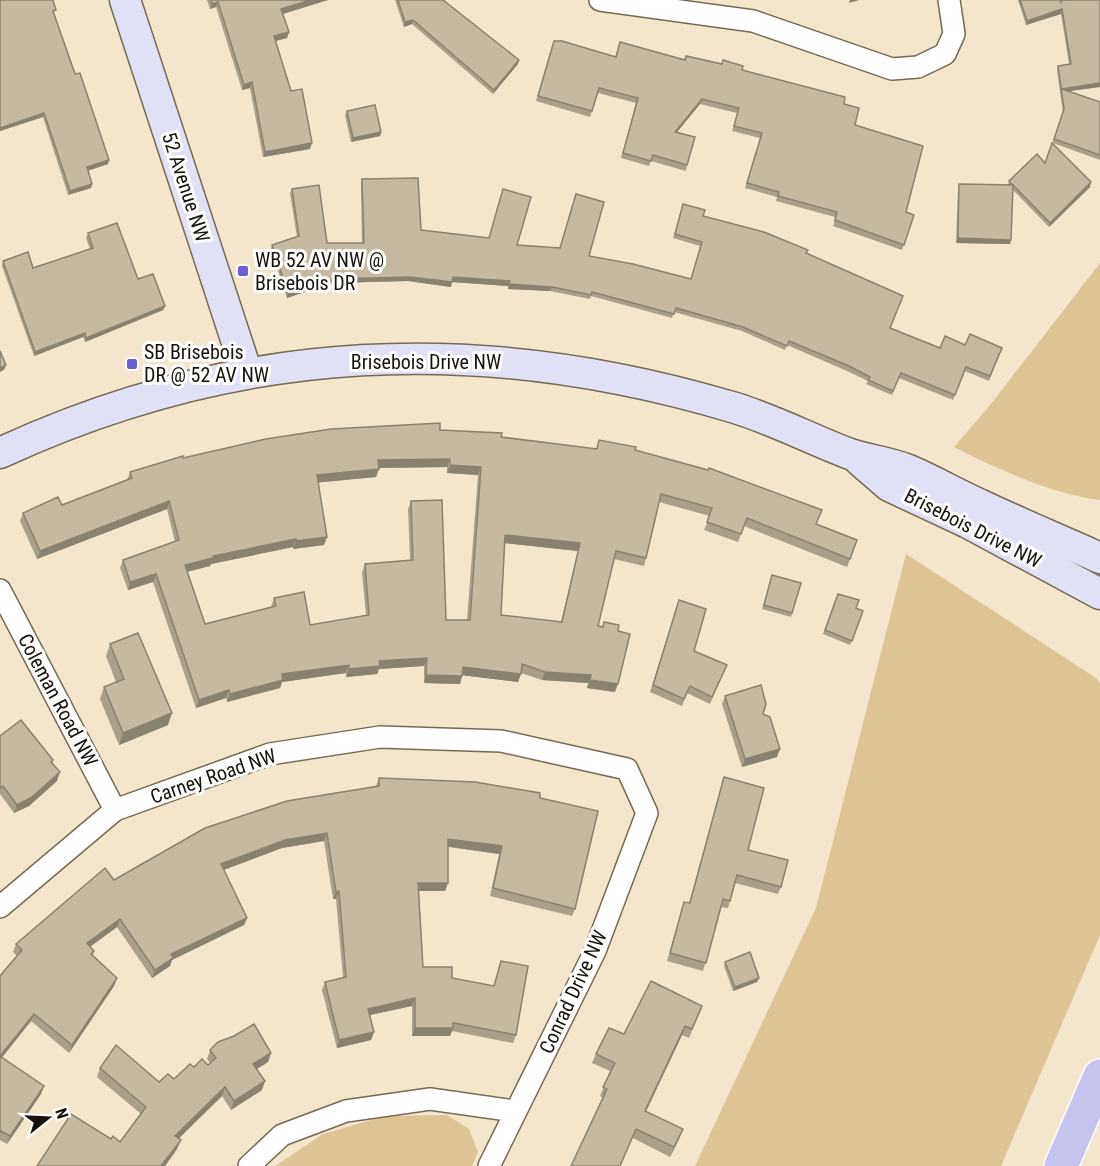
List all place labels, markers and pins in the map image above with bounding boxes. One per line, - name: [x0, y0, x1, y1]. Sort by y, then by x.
- place label: WB 52 AV NW @ Brisebois DR: [255, 248, 384, 295]
- marker: WB 52 AV NW @ Brisebois DR: [236, 264, 250, 278]
- place label: SB Brisebois DR @ 52 AV NW: [144, 340, 269, 387]
- marker: SB Brisebois DR @ 52 AV NW: [125, 357, 139, 371]

